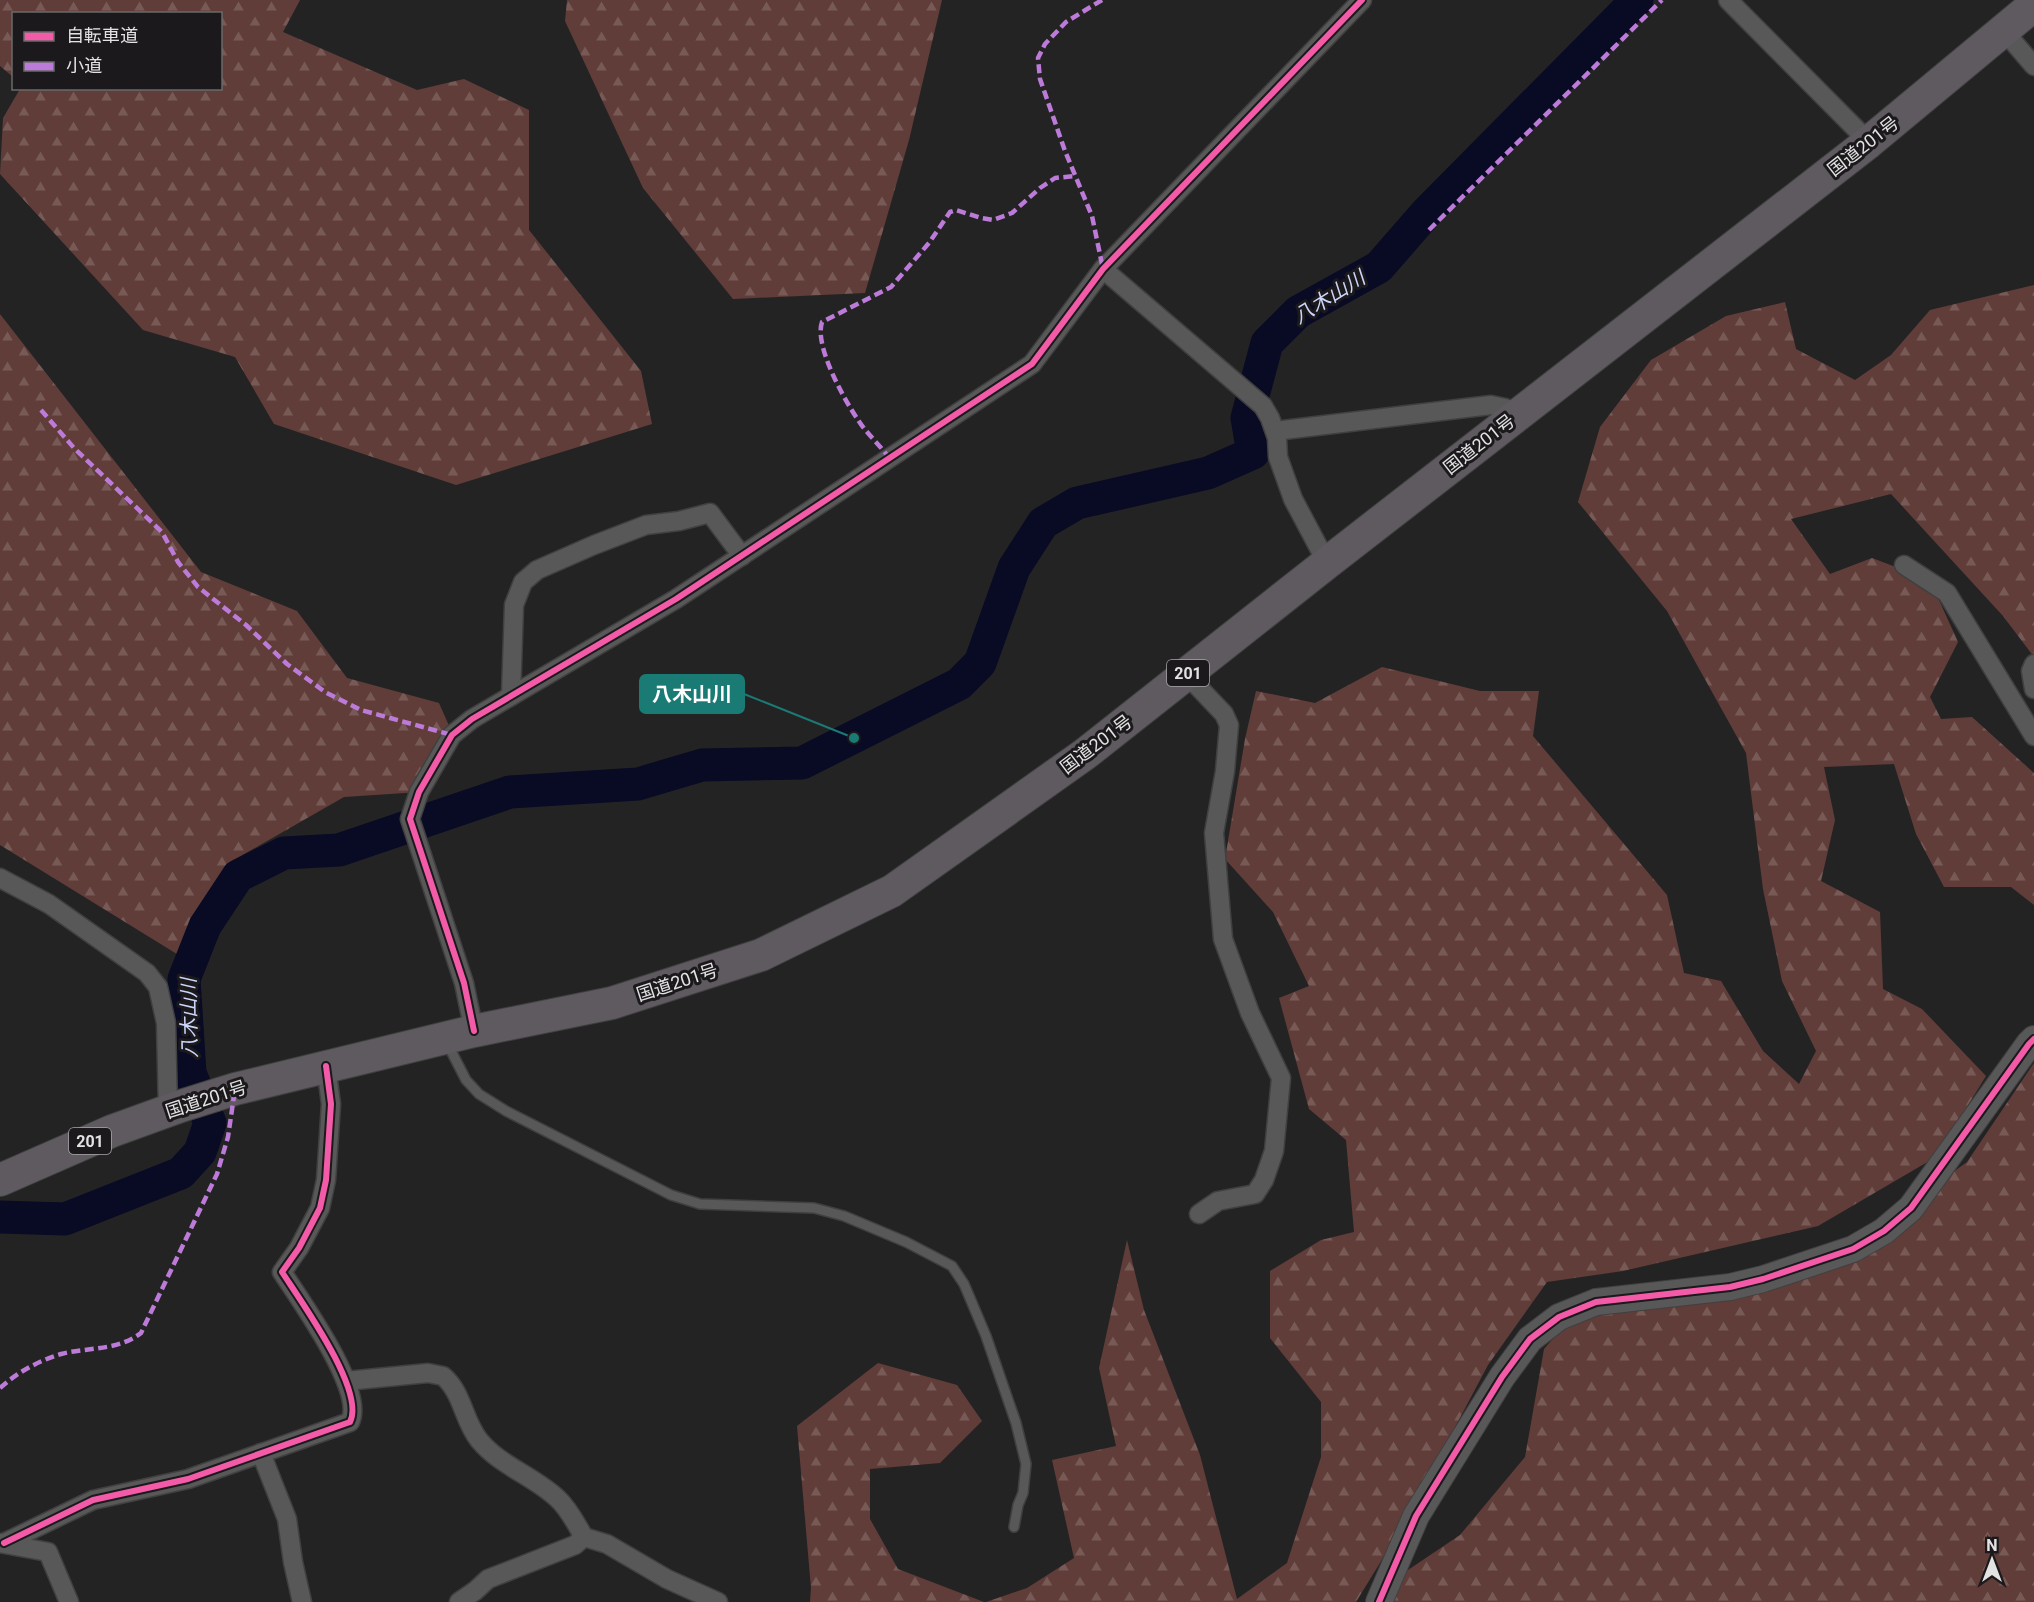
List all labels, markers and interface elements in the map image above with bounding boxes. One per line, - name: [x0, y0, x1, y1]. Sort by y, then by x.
- legend: [12, 12, 222, 90]
- text: 自転車道: [66, 25, 138, 46]
- text: 小道: [66, 55, 102, 76]
- street label: 国道201号: [1823, 112, 1903, 180]
- water label: 八木山川: [1289, 265, 1371, 328]
- street label: 国道201号: [1439, 410, 1519, 478]
- road number: 201: [1167, 660, 1209, 686]
- callout: 八木山川: [640, 675, 744, 713]
- text: 八木山川: [652, 682, 732, 706]
- street label: 国道201号: [1056, 710, 1136, 778]
- street label: 国道201号: [634, 959, 720, 1005]
- water label: 八木山川: [176, 976, 202, 1058]
- street label: 国道201号: [163, 1076, 249, 1122]
- road number: 201: [69, 1128, 111, 1154]
- north arrow: [1962, 1530, 2022, 1590]
- text: N: [1986, 1536, 1998, 1555]

